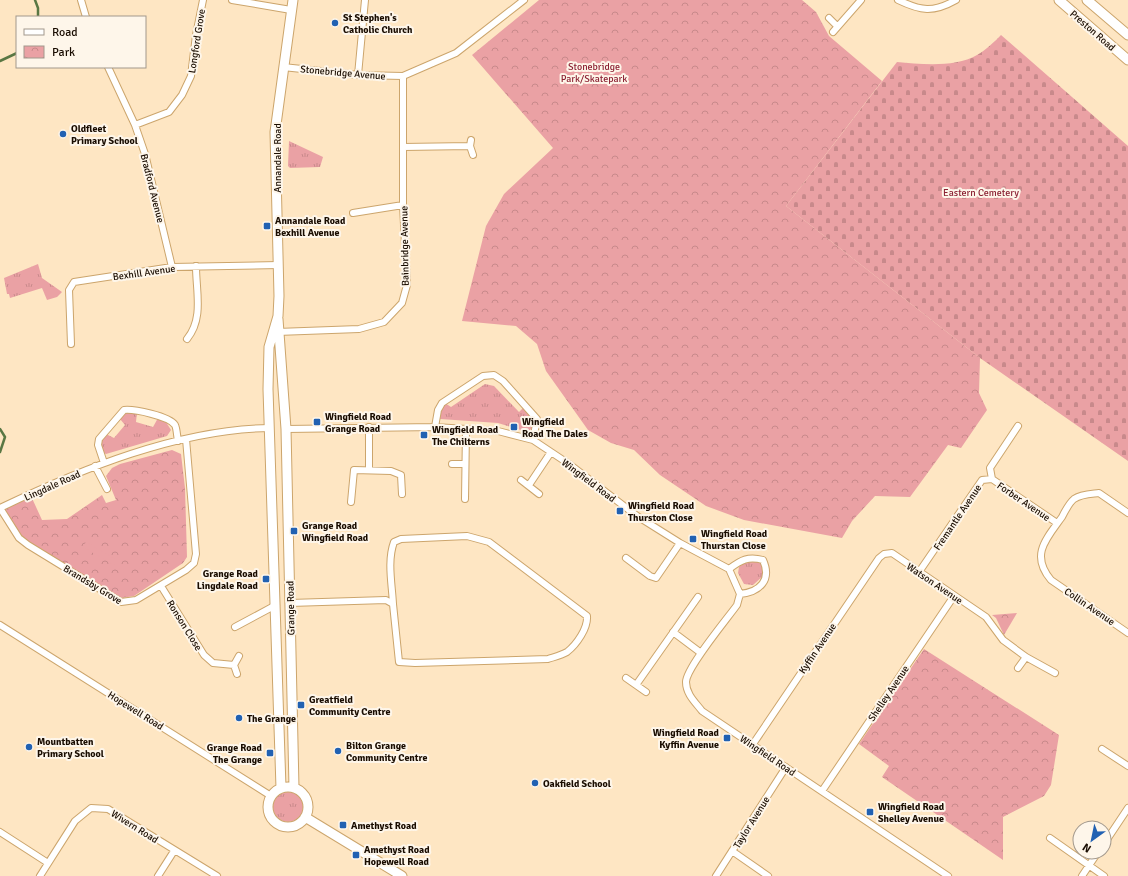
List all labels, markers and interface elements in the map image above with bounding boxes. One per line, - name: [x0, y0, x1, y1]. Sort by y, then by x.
- street label: Longford Grove: [186, 8, 208, 74]
- street label: Preston Road: [1067, 8, 1117, 54]
- place label: St Stephen's Catholic Church: [343, 12, 413, 36]
- legend: [16, 16, 146, 68]
- marker: St Stephen's Catholic Church: [330, 18, 340, 28]
- text: Road: [52, 25, 78, 40]
- text: Park: [52, 45, 75, 60]
- park label: Stonebridge Park/Skatepark: [561, 61, 627, 85]
- street label: Stonebridge Avenue: [300, 63, 386, 83]
- place label: Oldfleet Primary School: [71, 123, 138, 147]
- street label: Annandale Road: [272, 123, 284, 193]
- marker: Oldfleet Primary School: [58, 129, 68, 139]
- street label: Bradford Avenue: [138, 153, 166, 224]
- park label: Eastern Cemetery: [943, 187, 1019, 199]
- street label: Bainbridge Avenue: [398, 206, 412, 286]
- place label: Annandale Road Bexhill Avenue: [275, 215, 346, 239]
- marker: Annandale Road Bexhill Avenue: [262, 221, 272, 231]
- street label: Bexhill Avenue: [112, 263, 176, 283]
- place label: Wingfield Road Grange Road: [325, 411, 392, 435]
- place label: Wingfield Road The Dales: [522, 416, 588, 440]
- marker: Wingfield Road Grange Road: [312, 417, 322, 427]
- marker: Wingfield Road The Dales: [509, 422, 519, 432]
- place label: Wingfield Road The Chilterns: [432, 424, 499, 448]
- marker: Wingfield Road The Chilterns: [419, 430, 429, 440]
- street label: Wingfield Road: [559, 457, 618, 505]
- street label: Lingdale Road: [22, 468, 82, 504]
- street label: Forber Avenue: [995, 480, 1052, 524]
- street label: Fremantle Avenue: [931, 482, 984, 553]
- place label: Wingfield Road Thurston Close: [628, 500, 695, 524]
- marker: Wingfield Road Thurston Close: [615, 506, 625, 516]
- place label: Grange Road Wingfield Road: [302, 520, 369, 544]
- marker: Grange Road Wingfield Road: [289, 526, 299, 536]
- place label: Wingfield Road Thurstan Close: [701, 528, 768, 552]
- marker: Wingfield Road Thurstan Close: [688, 534, 698, 544]
- street label: Watson Avenue: [904, 561, 965, 607]
- street label: Brandsby Grove: [61, 563, 124, 607]
- place label: Grange Road Lingdale Road: [197, 568, 259, 592]
- marker: Grange Road Lingdale Road: [261, 574, 271, 584]
- street label: Grange Road: [285, 581, 297, 635]
- street label: Collin Avenue: [1062, 585, 1117, 628]
- street label: Ronson Close: [164, 598, 204, 653]
- street label: Kyffin Avenue: [797, 621, 839, 676]
- street label: Shelley Avenue: [866, 663, 912, 724]
- street label: Hopewell Road: [105, 689, 166, 733]
- place label: Greatfield Community Centre: [309, 694, 390, 718]
- marker: Greatfield Community Centre: [296, 700, 306, 710]
- marker: The Grange: [234, 713, 244, 723]
- place label: The Grange: [247, 713, 296, 725]
- place label: Wingfield Road Kyffin Avenue: [653, 727, 720, 751]
- marker: Wingfield Road Kyffin Avenue: [722, 733, 732, 743]
- street label: Wingfield Road: [737, 733, 798, 779]
- place label: Mountbatten Primary School: [37, 736, 104, 760]
- place label: Bilton Grange Community Centre: [346, 740, 427, 764]
- marker: Mountbatten Primary School: [24, 742, 34, 752]
- place label: Grange Road The Grange: [207, 742, 263, 766]
- marker: Bilton Grange Community Centre: [333, 746, 343, 756]
- marker: Grange Road The Grange: [265, 748, 275, 758]
- marker: Oakfield School: [530, 778, 540, 788]
- place label: Oakfield School: [543, 778, 611, 790]
- street label: Taylor Avenue: [731, 794, 773, 851]
- place label: Wingfield Road Shelley Avenue: [878, 801, 945, 825]
- marker: Wingfield Road Shelley Avenue: [865, 807, 875, 817]
- street label: Wivern Road: [109, 808, 160, 846]
- marker: Amethyst Road: [338, 820, 348, 830]
- place label: Amethyst Road: [351, 820, 417, 832]
- north arrow: [1072, 820, 1112, 860]
- text: N: [1080, 840, 1094, 856]
- place label: Amethyst Road Hopewell Road: [364, 844, 430, 868]
- marker: Amethyst Road Hopewell Road: [351, 850, 361, 860]

